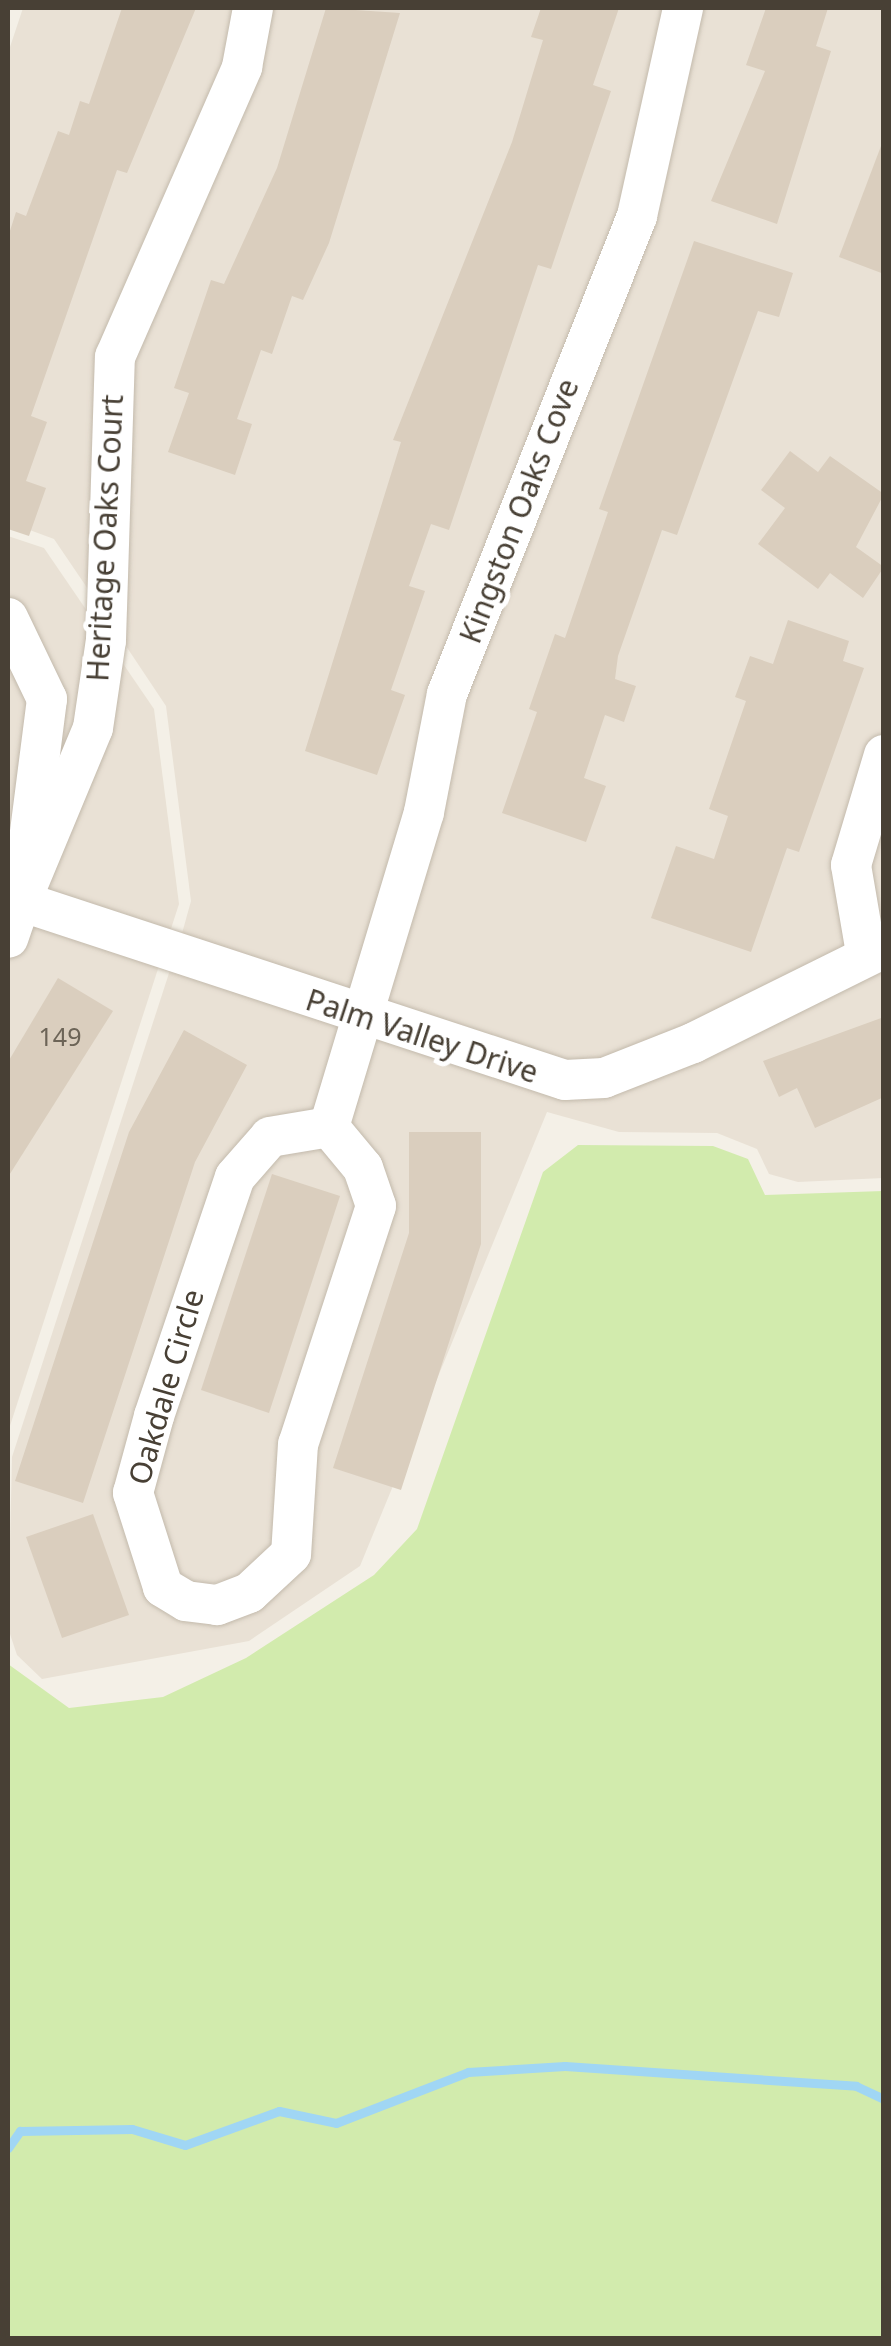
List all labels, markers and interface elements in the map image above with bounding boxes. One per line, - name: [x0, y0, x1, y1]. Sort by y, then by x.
- street label: Kingston Oaks Cove: [452, 374, 586, 648]
- street label: Heritage Oaks Court: [80, 394, 130, 682]
- street label: Palm Valley Drive: [301, 982, 543, 1090]
- house number: 149: [39, 1021, 81, 1051]
- street label: Oakdale Circle: [121, 1285, 211, 1489]

